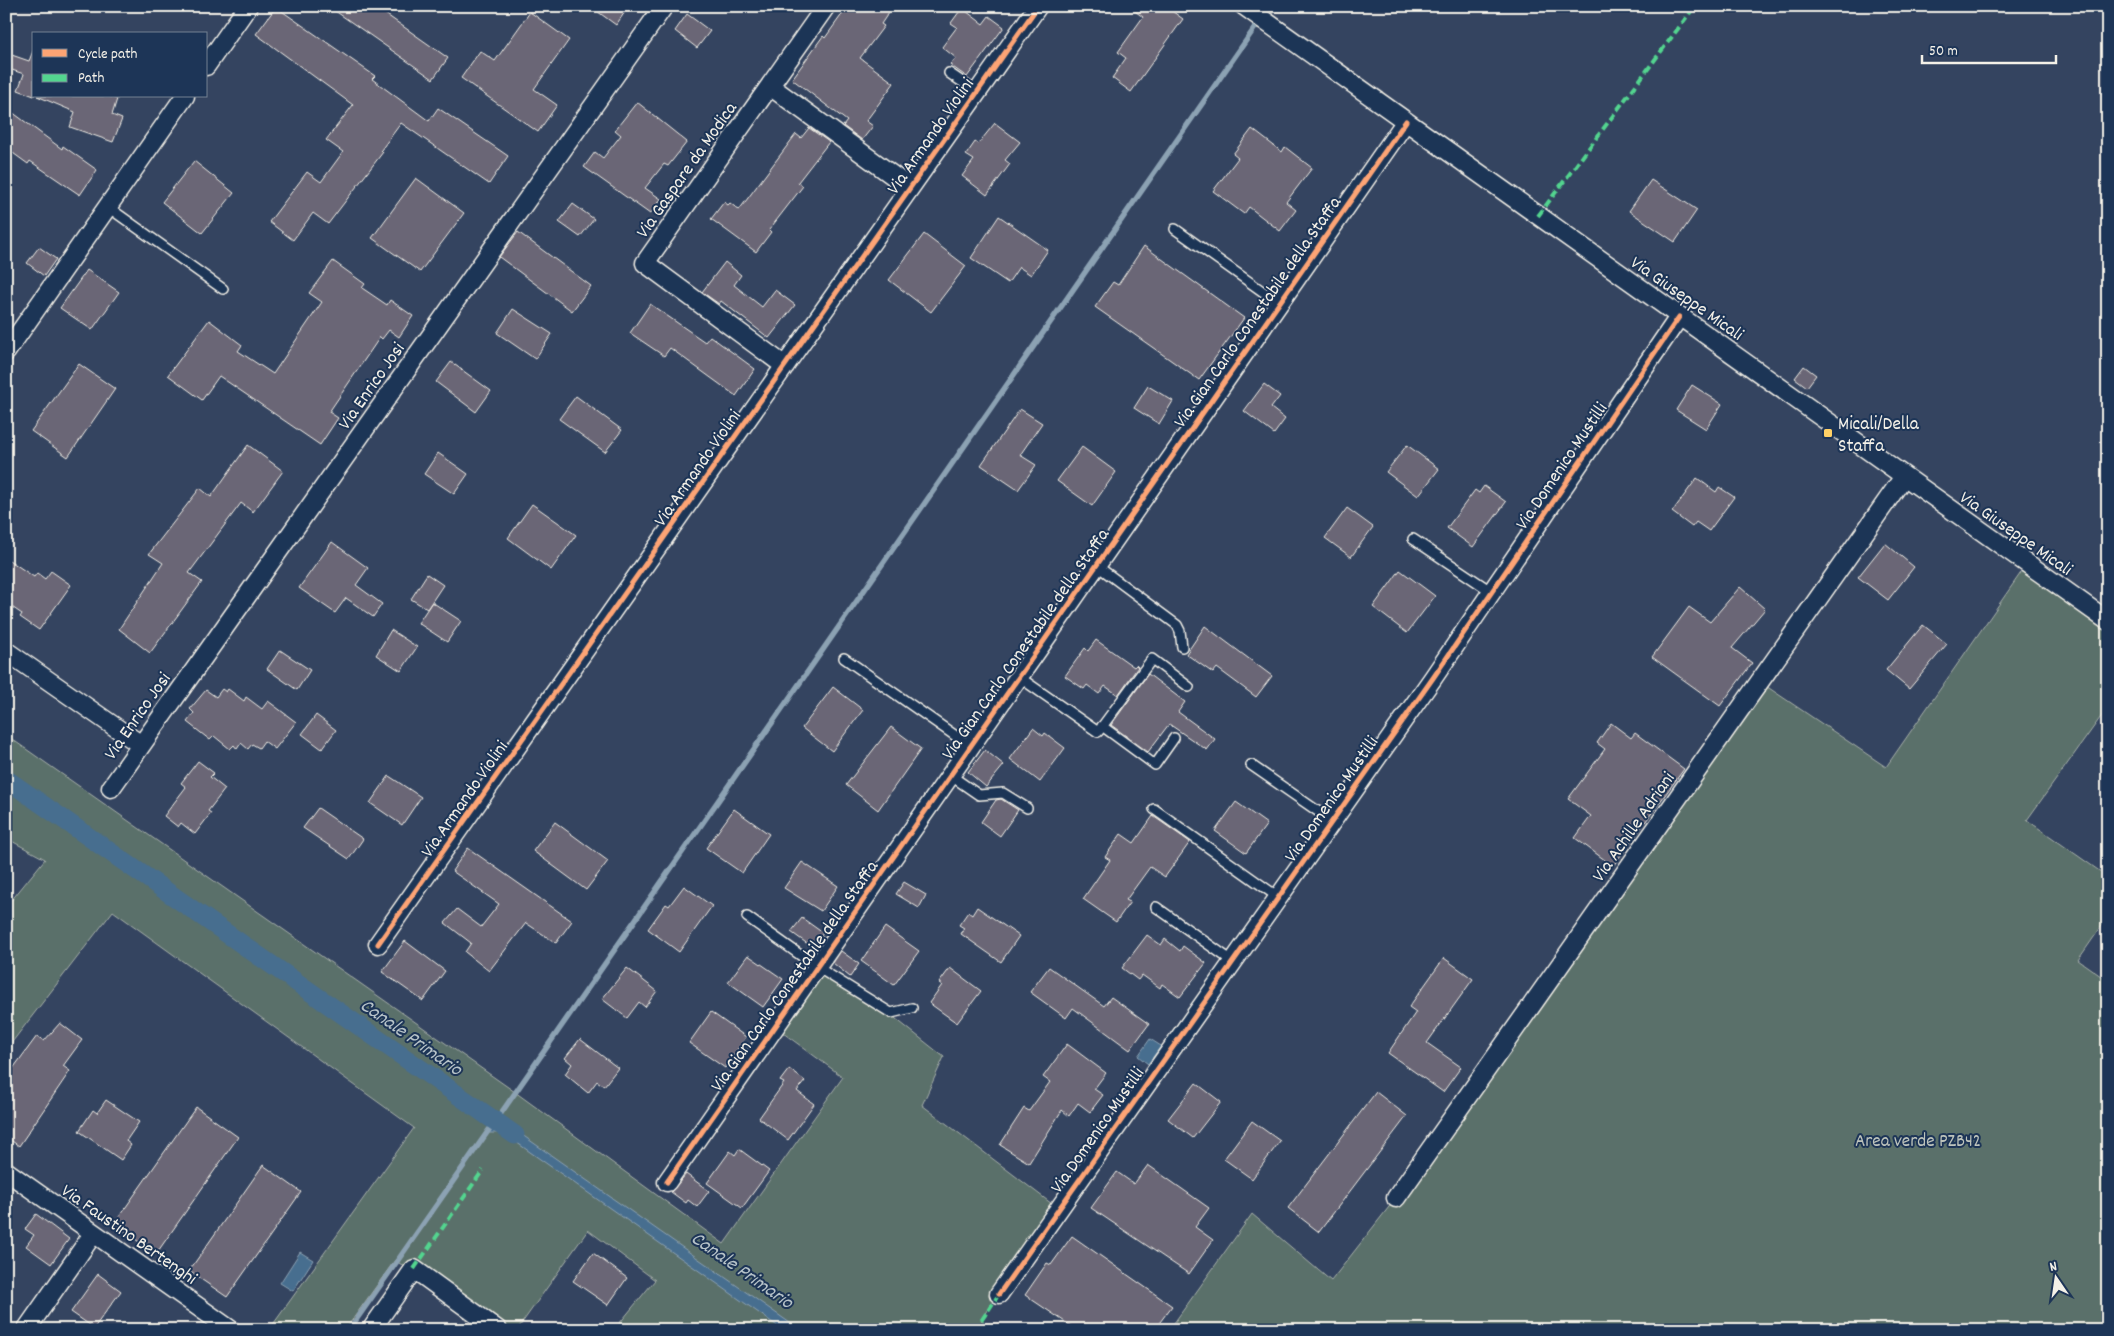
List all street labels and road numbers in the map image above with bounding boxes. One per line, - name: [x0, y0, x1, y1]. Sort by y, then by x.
- street label: Via Armando Violini: [881, 73, 983, 201]
- street label: Via Gaspare da Modica: [631, 97, 746, 244]
- street label: Via Gian Carlo Conestabile della Staffa: [1168, 191, 1350, 434]
- street label: Via Giuseppe Micali: [1624, 251, 1749, 349]
- street label: Via Enrico Josi: [333, 337, 413, 436]
- street label: Via Domenico Mustilli: [1510, 397, 1616, 536]
- street label: Via Armando Violini: [648, 405, 750, 533]
- street label: Via Giuseppe Micali: [1953, 486, 2078, 584]
- street label: Via Gian Carlo Conestabile della Staffa: [936, 523, 1118, 766]
- street label: Via Enrico Josi: [99, 667, 179, 766]
- street label: Via Domenico Mustilli: [1279, 731, 1387, 869]
- street label: Via Armando Violini: [415, 736, 517, 864]
- street label: Via Achille Adriani: [1587, 767, 1683, 889]
- street label: Via Gian Carlo Conestabile della Staffa: [705, 855, 887, 1098]
- street label: Via Domenico Mustilli: [1045, 1062, 1153, 1200]
- street label: Via Faustino Bertenghi: [54, 1179, 202, 1293]

